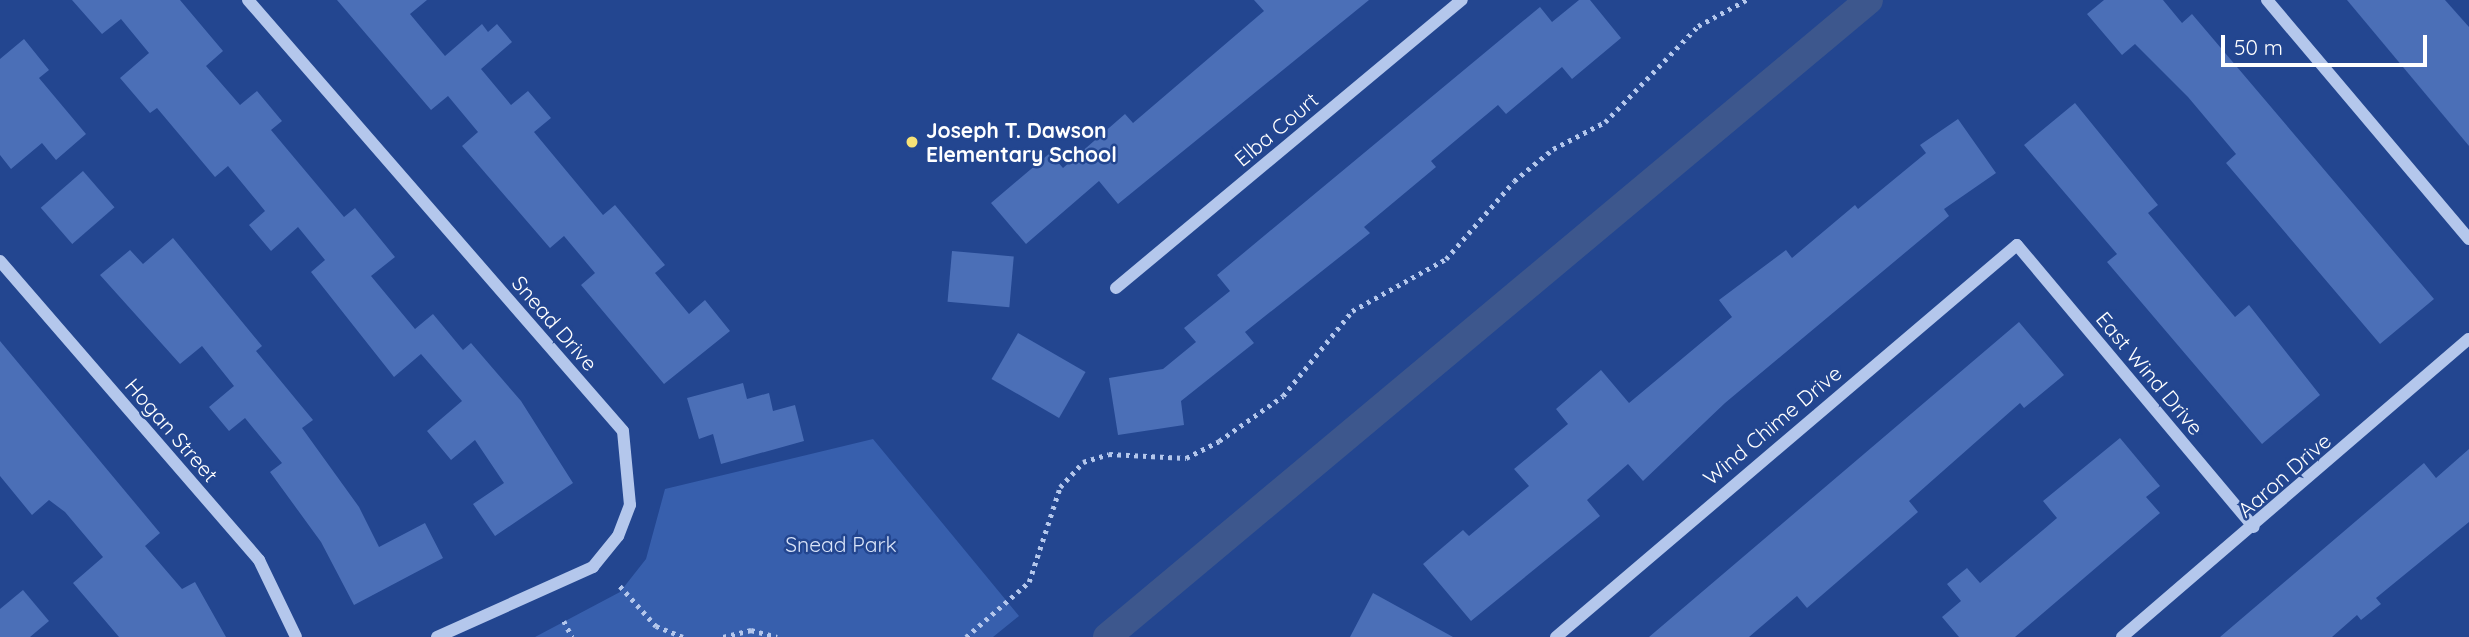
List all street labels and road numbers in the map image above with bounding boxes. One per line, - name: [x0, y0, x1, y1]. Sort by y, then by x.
- street label: Elba Court: [1229, 87, 1323, 171]
- street label: Snead Drive: [507, 270, 603, 376]
- street label: East Wind Drive: [2091, 306, 2209, 440]
- street label: Wind Chime Drive: [1698, 360, 1846, 490]
- street label: Hogan Street: [120, 373, 224, 487]
- street label: Aaron Drive: [2232, 428, 2336, 522]

